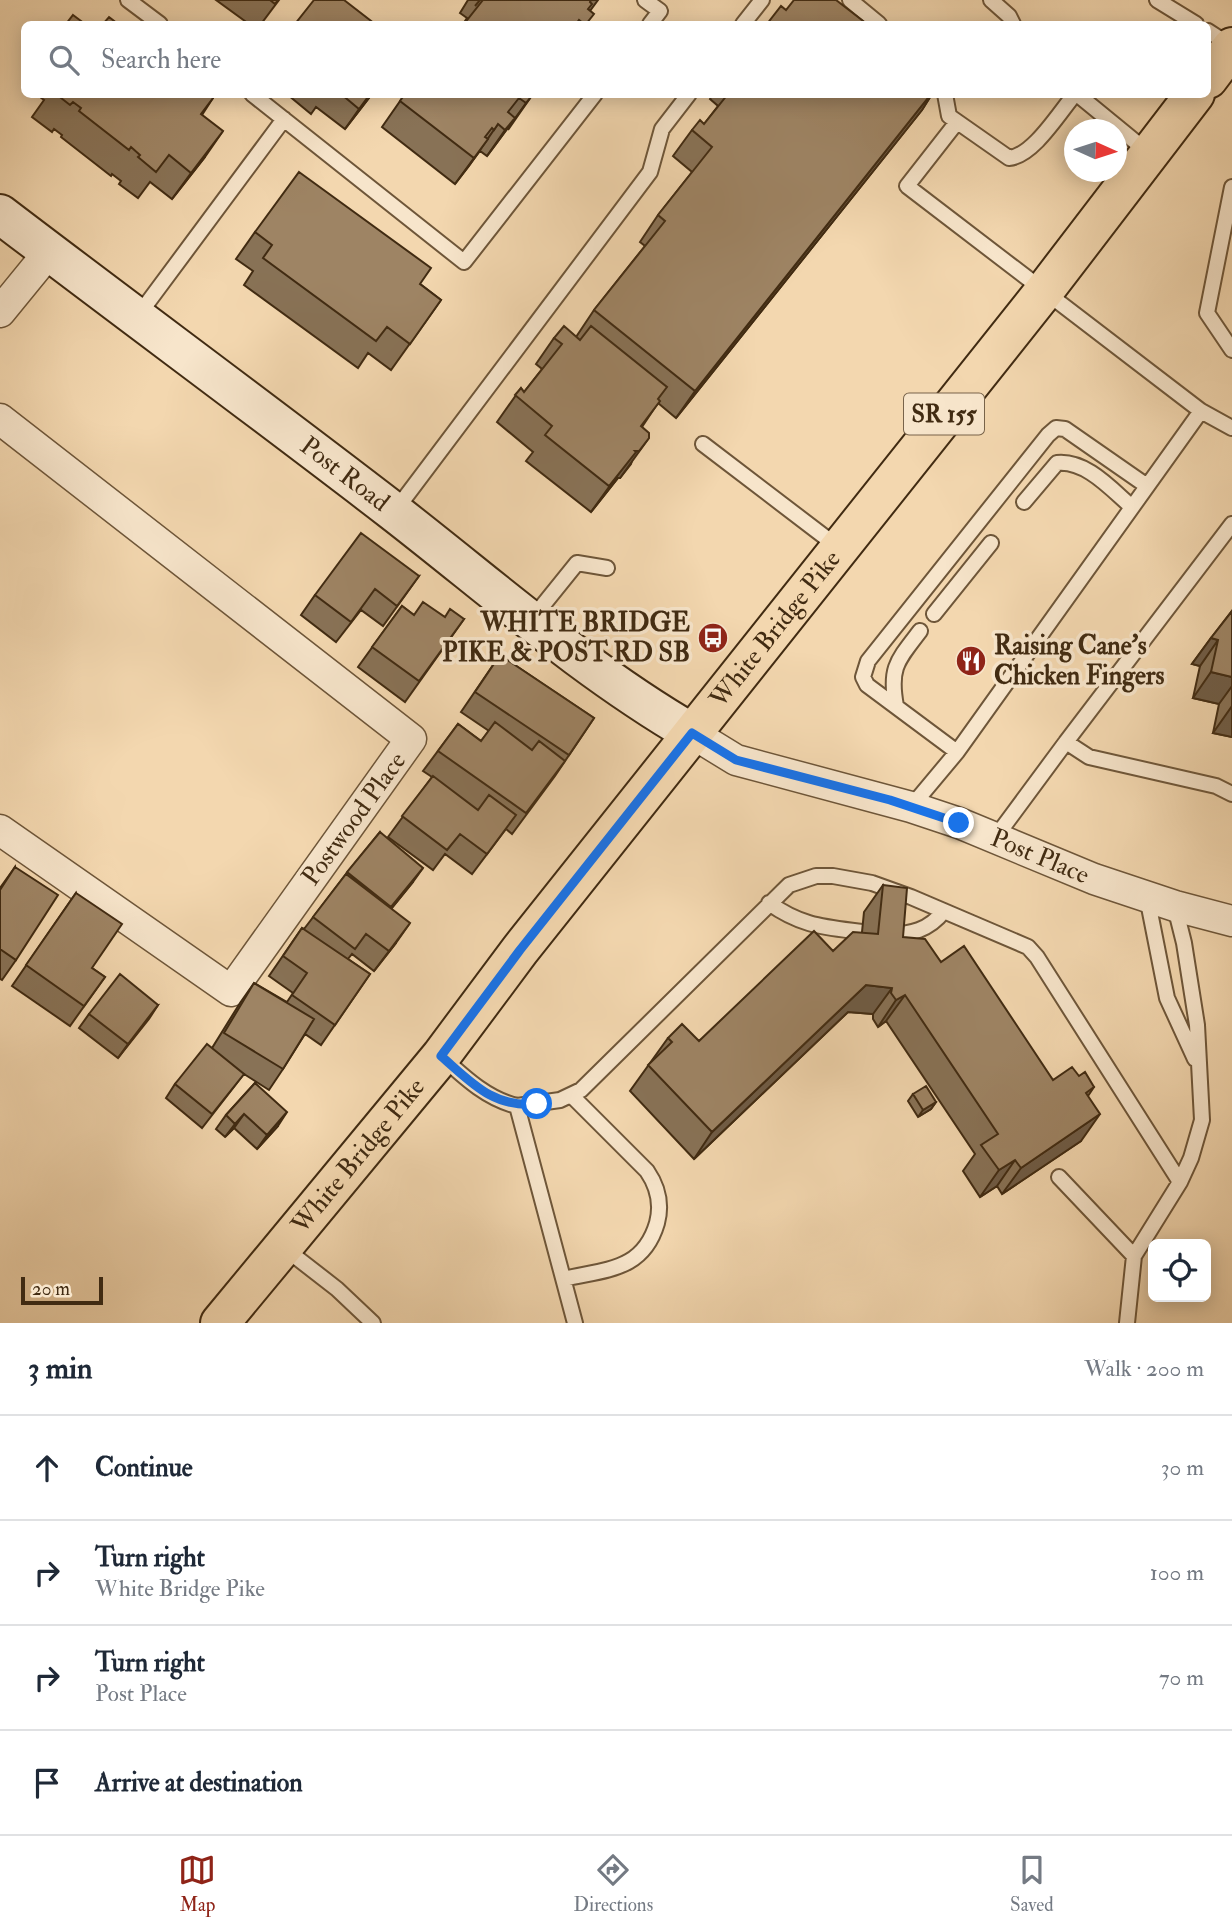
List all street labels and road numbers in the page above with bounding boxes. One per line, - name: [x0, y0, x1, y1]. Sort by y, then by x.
- road number: SR 155: [904, 394, 984, 435]
- street label: Post Road: [294, 430, 396, 519]
- street label: White Bridge Pike: [702, 544, 848, 715]
- street label: Postwood Place: [295, 746, 413, 892]
- street label: Post Place: [986, 822, 1094, 891]
- street label: White Bridge Pike: [284, 1071, 432, 1241]

